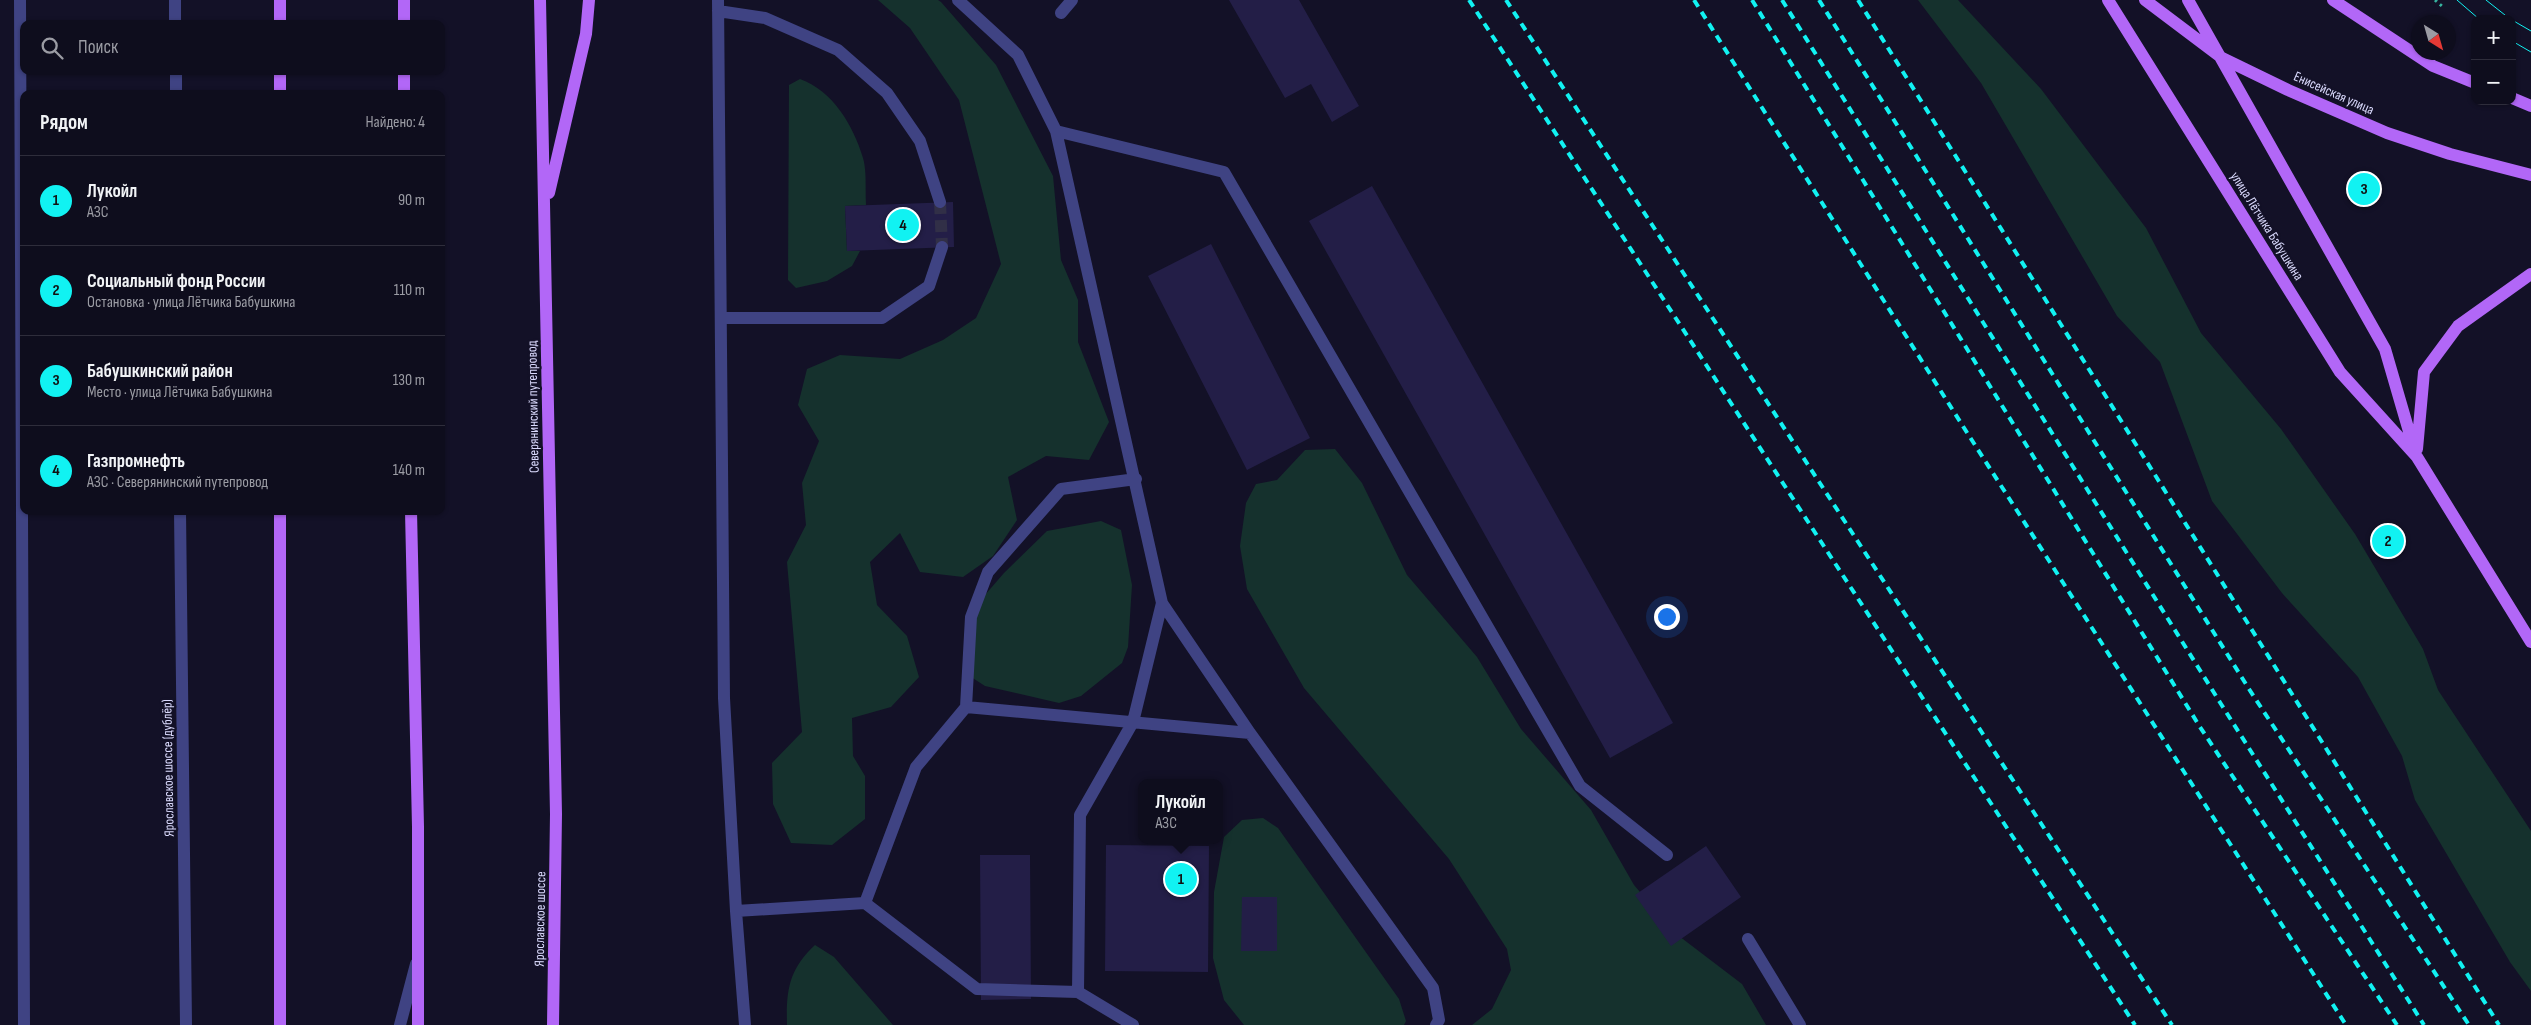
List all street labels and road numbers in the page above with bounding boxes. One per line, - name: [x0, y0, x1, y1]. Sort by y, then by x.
- street label: Енисейская улица: [2291, 68, 2377, 118]
- street label: улица Лётчика Бабушкина: [2227, 168, 2307, 284]
- street label: Северянинский путепровод: [523, 341, 543, 473]
- street label: Ярославское шоссе (дублёр): [158, 699, 178, 837]
- street label: Ярославское шоссе: [531, 871, 549, 967]

